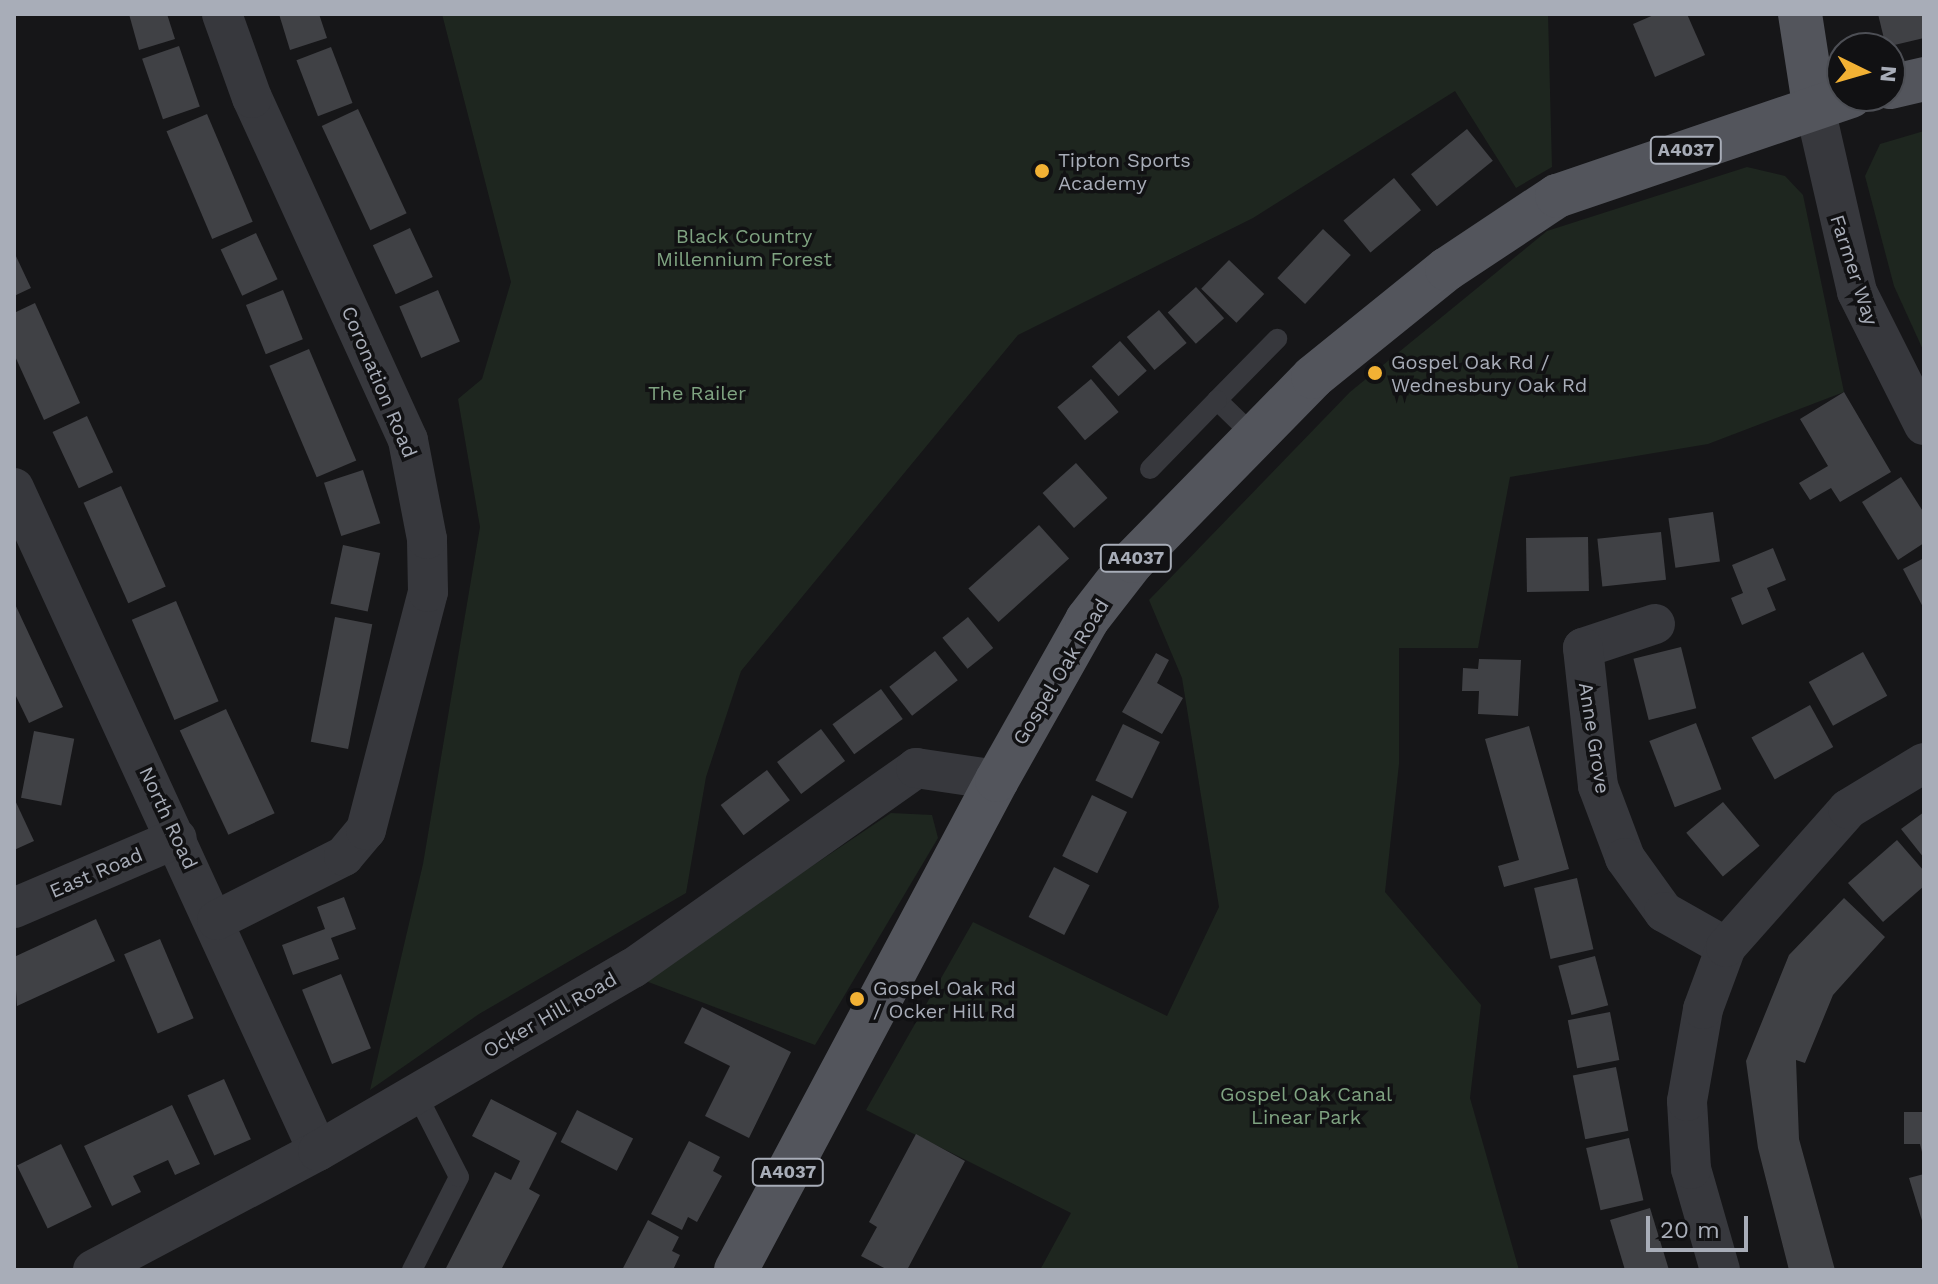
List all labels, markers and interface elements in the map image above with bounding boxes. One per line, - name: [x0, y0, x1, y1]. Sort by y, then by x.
- north arrow: [1826, 32, 1906, 112]
- text: N: [1875, 65, 1902, 83]
- road number: A4037: [1648, 136, 1724, 164]
- place label: Tipton Sports Academy: [1058, 148, 1191, 195]
- marker: Tipton Sports Academy: [1033, 162, 1051, 180]
- street label: Farmer Way: [1825, 211, 1883, 329]
- park label: Black Country Millennium Forest: [656, 224, 832, 271]
- street label: Coronation Road: [336, 302, 422, 462]
- place label: Gospel Oak Rd / Wednesbury Oak Rd: [1391, 350, 1588, 397]
- marker: Gospel Oak Rd / Wednesbury Oak Rd: [1366, 364, 1384, 382]
- park label: The Railer: [648, 381, 746, 405]
- road number: A4037: [1098, 544, 1174, 572]
- street label: Gospel Oak Road: [1008, 594, 1114, 750]
- street label: Anne Grove: [1573, 681, 1615, 795]
- street label: North Road: [134, 763, 202, 873]
- street label: East Road: [46, 843, 146, 903]
- street label: Ocker Hill Road: [478, 967, 622, 1063]
- place label: Gospel Oak Rd / Ocker Hill Rd: [873, 976, 1017, 1023]
- marker: Gospel Oak Rd / Ocker Hill Rd: [848, 990, 866, 1008]
- park label: Gospel Oak Canal Linear Park: [1219, 1082, 1393, 1129]
- road number: A4037: [750, 1158, 826, 1186]
- scale bar: [1650, 1200, 1752, 1250]
- text: 20 m: [1660, 1216, 1720, 1244]

